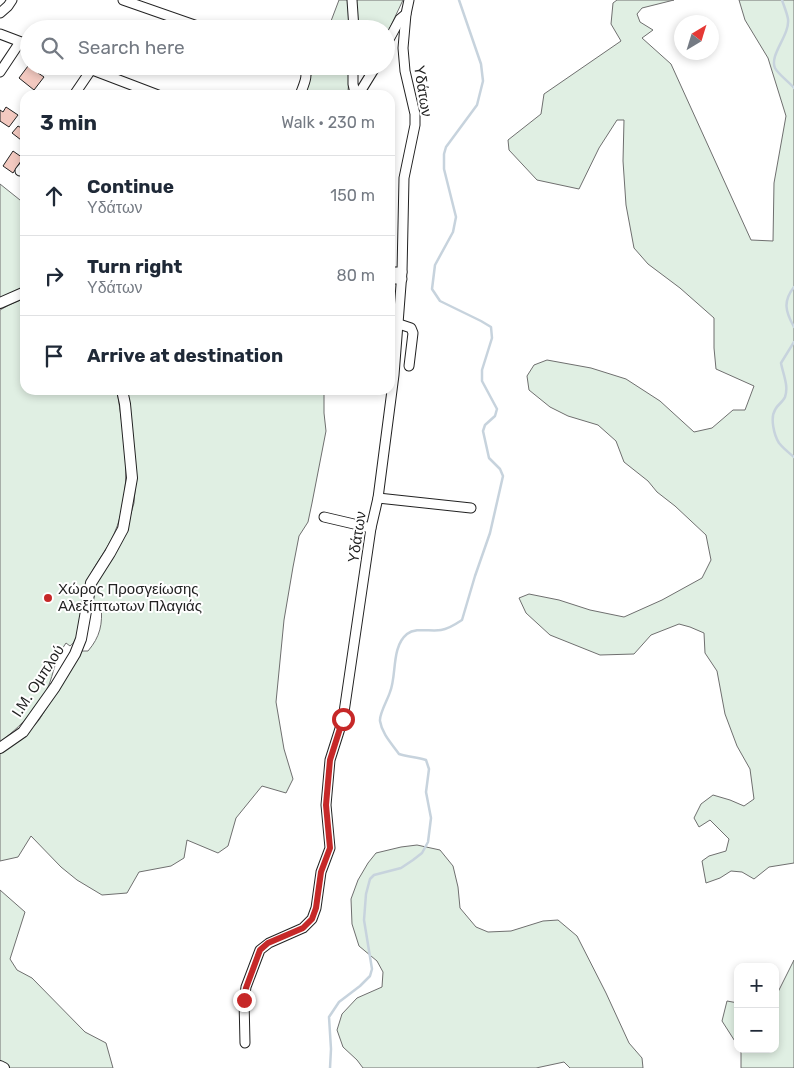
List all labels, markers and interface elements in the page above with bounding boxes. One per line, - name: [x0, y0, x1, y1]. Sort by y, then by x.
- north arrow: [674, 15, 719, 60]
- search box: [20, 20, 395, 75]
- icon: search: [38, 34, 66, 62]
- text: Search here: [78, 36, 185, 59]
- street label: Υδάτων: [410, 64, 436, 118]
- text: 3 min: [40, 110, 97, 135]
- text: Walk · 230 m: [281, 113, 375, 132]
- text: Continue: [87, 175, 174, 198]
- icon: ahead: [40, 182, 68, 210]
- text: 150 m: [330, 186, 375, 205]
- text: Υδάτων: [87, 198, 142, 217]
- text: Turn right: [87, 255, 182, 278]
- icon: right: [40, 262, 68, 290]
- text: 80 m: [337, 266, 375, 285]
- text: Υδάτων: [87, 278, 142, 297]
- icon: arrive: [40, 342, 68, 370]
- text: Arrive at destination: [87, 344, 283, 367]
- street label: Υδάτων: [344, 510, 370, 564]
- place label: Χώρος Προσγείωσης Αλεξίπτωτων Πλαγιάς: [58, 580, 202, 615]
- marker: Χώρος Προσγείωσης Αλεξίπτωτων Πλαγιάς: [42, 592, 54, 604]
- street label: Ι.Μ. Ομπλού: [8, 642, 68, 720]
- route start: [332, 708, 355, 731]
- map controls: [734, 963, 779, 1053]
- button: +: [734, 963, 779, 1008]
- route end: [233, 989, 256, 1012]
- button: −: [734, 1008, 779, 1053]

